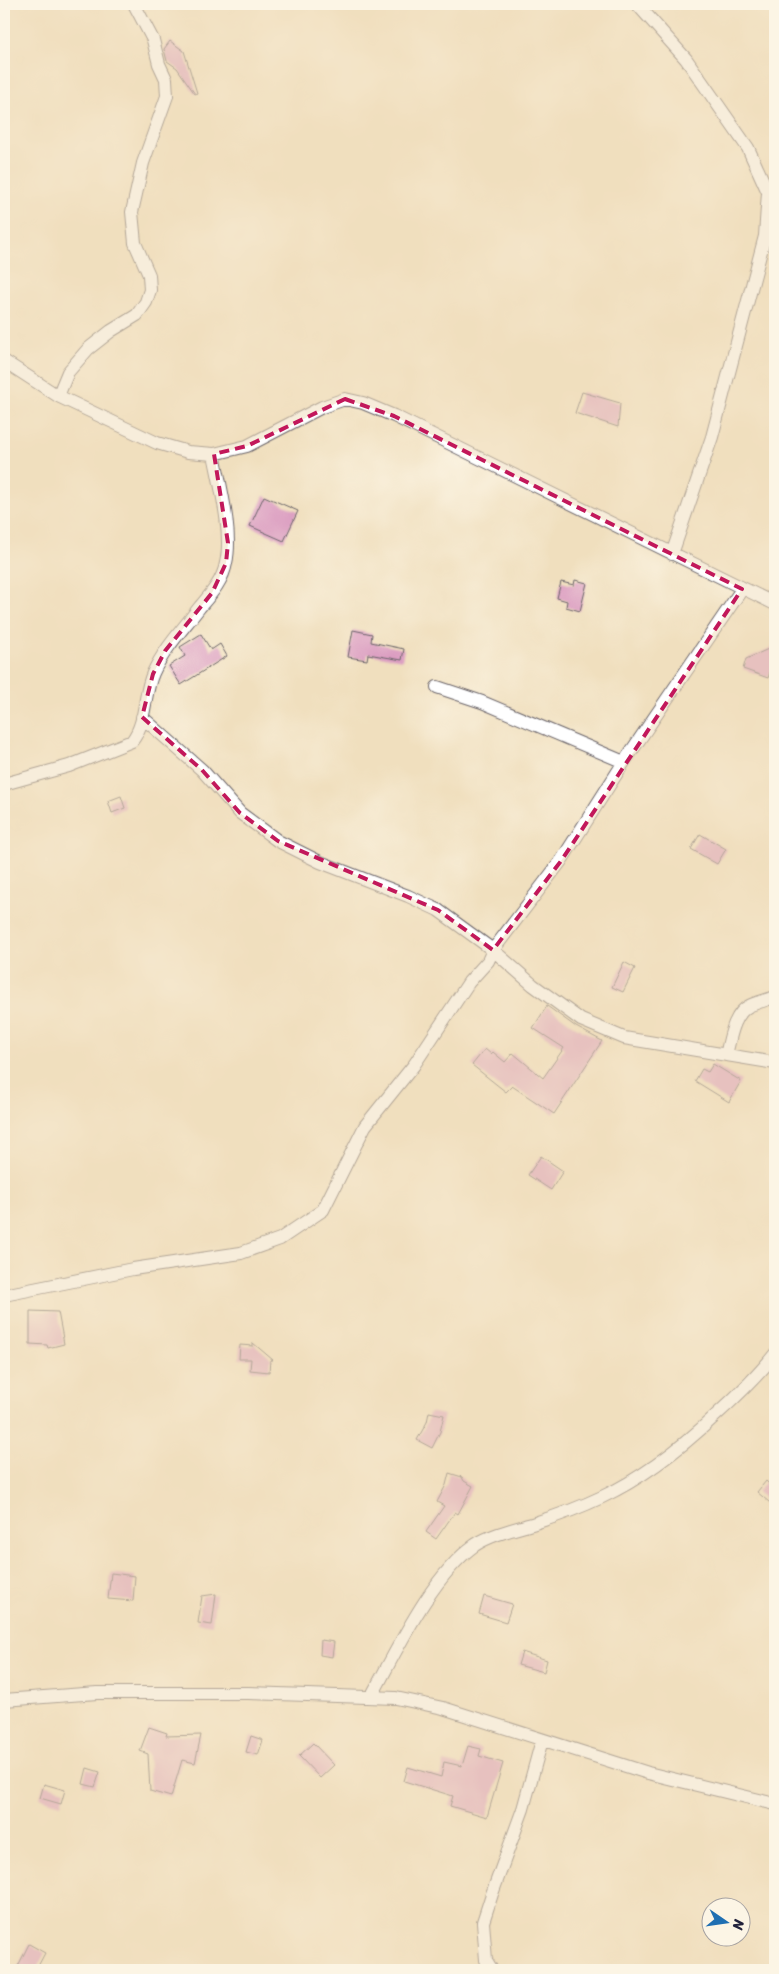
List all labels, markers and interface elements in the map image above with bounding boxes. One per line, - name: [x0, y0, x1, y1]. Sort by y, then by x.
- north arrow: [702, 1896, 752, 1946]
- text: N: [725, 1916, 752, 1933]

